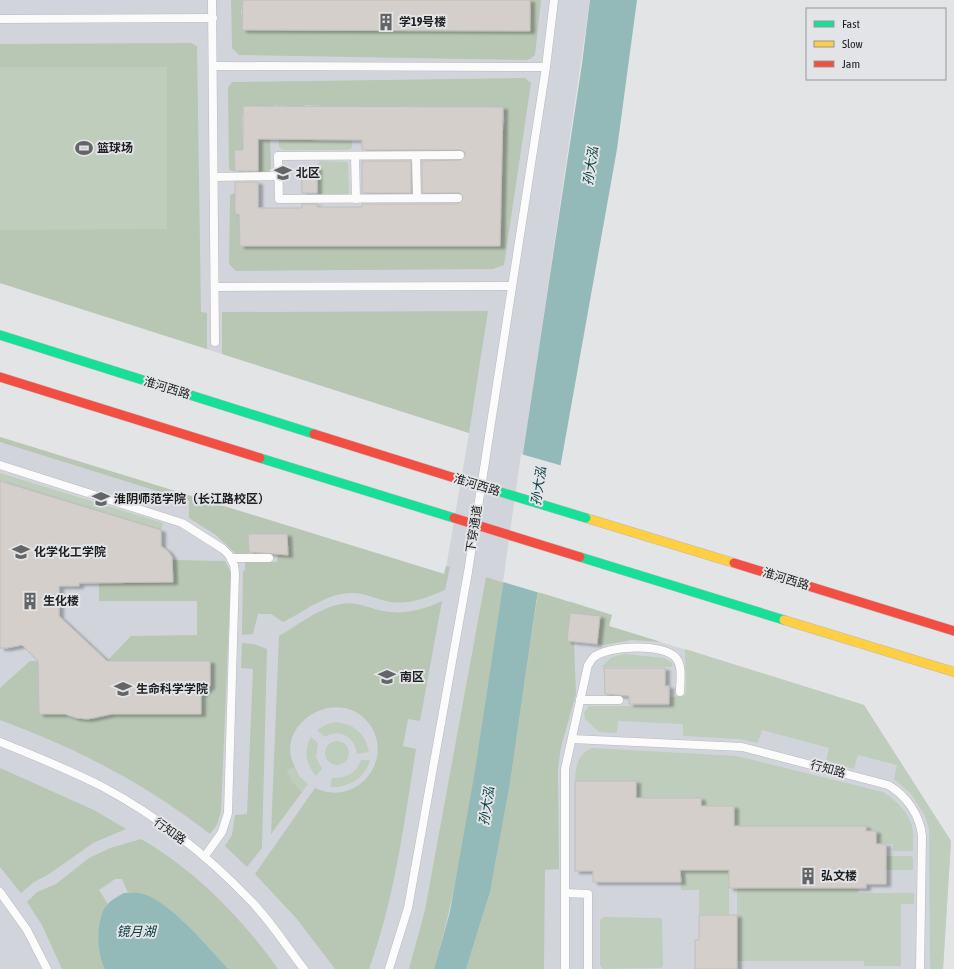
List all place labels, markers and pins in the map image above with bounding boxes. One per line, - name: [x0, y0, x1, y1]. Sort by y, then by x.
- building icon: 学19号楼: [376, 12, 396, 32]
- place label: 学19号楼: [399, 15, 446, 29]
- sports icon: 篮球场: [74, 138, 94, 158]
- place label: 篮球场: [97, 141, 133, 155]
- school or university icon: 北区: [273, 163, 293, 183]
- place label: 北区: [296, 166, 320, 180]
- school or university icon: 淮阴师范学院（长江路校区）: [91, 489, 111, 509]
- place label: 淮阴师范学院（长江路校区）: [114, 492, 270, 506]
- school or university icon: 化学化工学院: [11, 542, 31, 562]
- place label: 化学化工学院: [34, 545, 106, 559]
- building icon: 生化楼: [20, 591, 40, 611]
- place label: 生化楼: [43, 594, 79, 608]
- school or university icon: 南区: [377, 667, 397, 687]
- place label: 南区: [400, 670, 424, 684]
- school or university icon: 生命科学学院: [113, 679, 133, 699]
- place label: 生命科学学院: [136, 682, 208, 696]
- building icon: 弘文楼: [798, 866, 818, 886]
- place label: 弘文楼: [821, 869, 857, 883]

